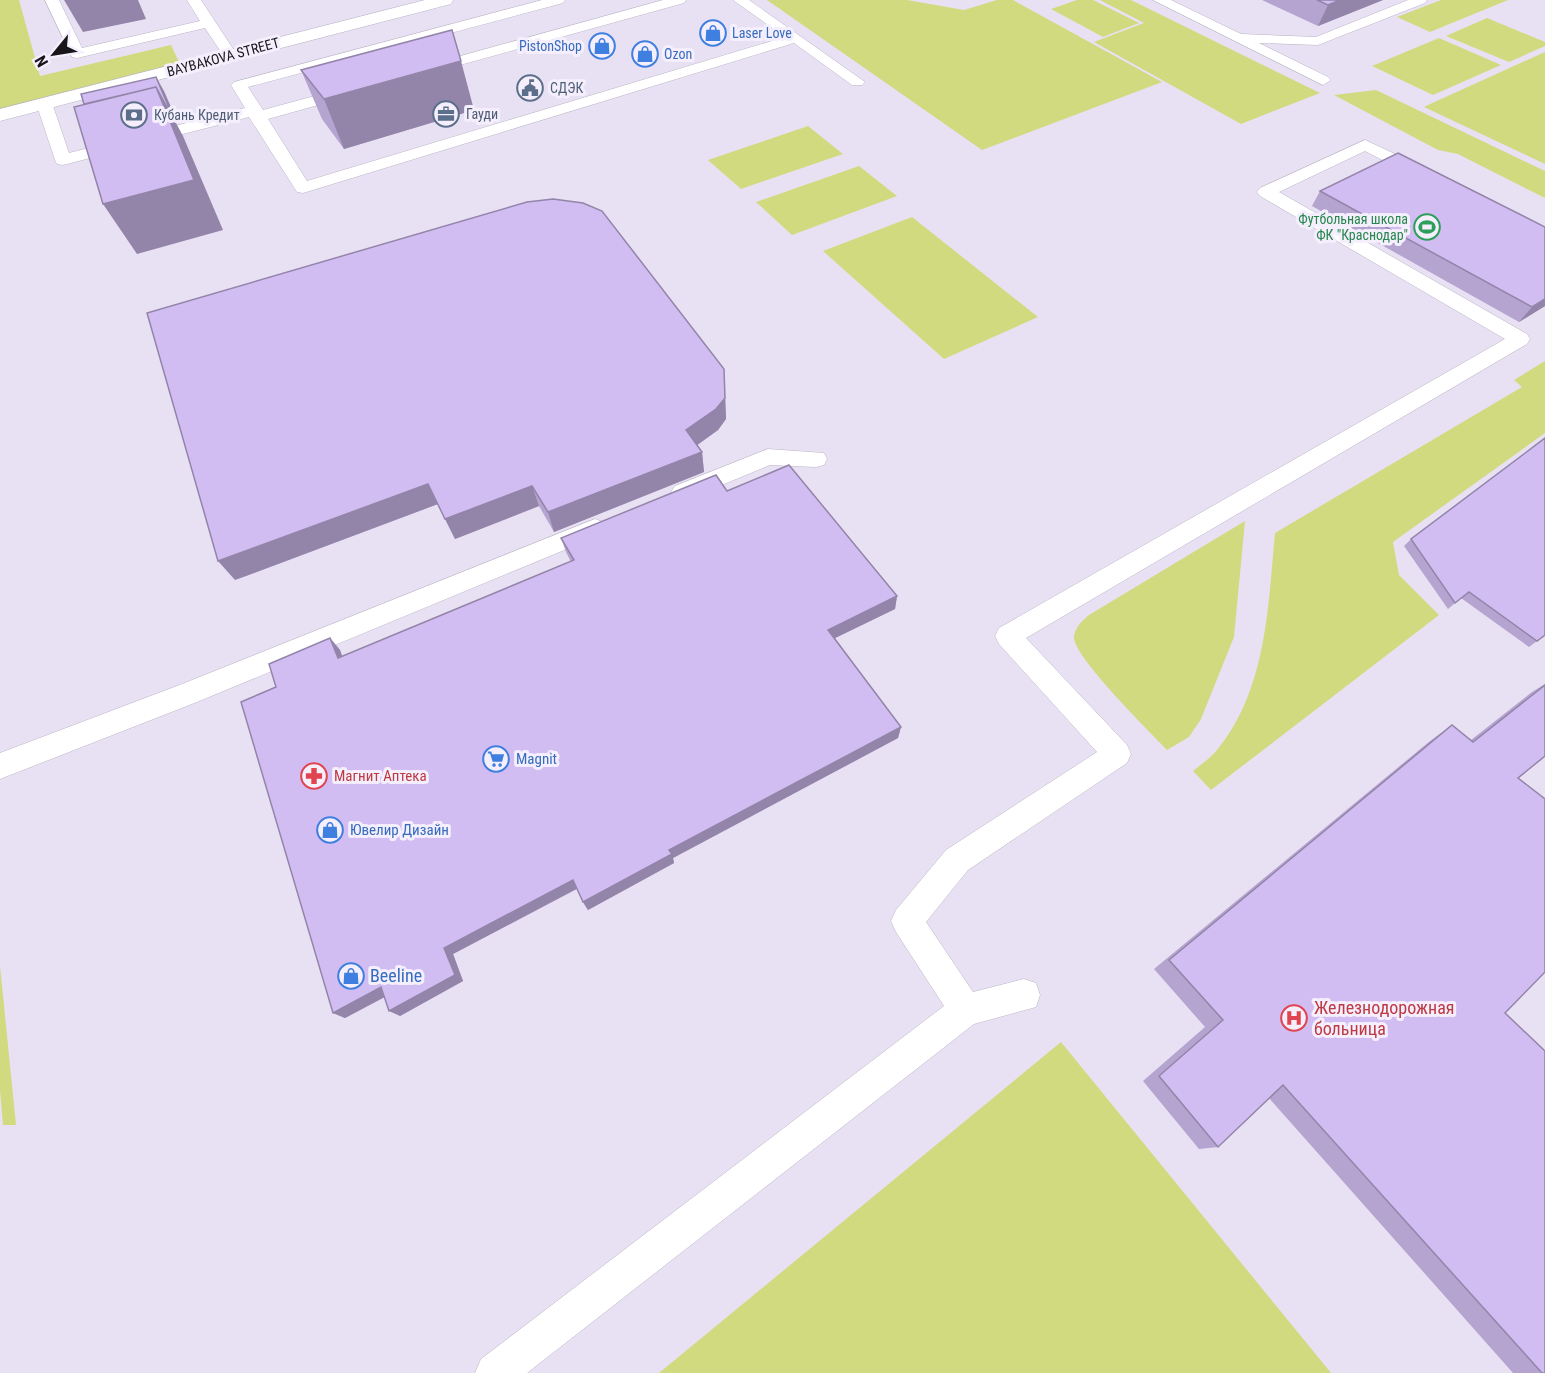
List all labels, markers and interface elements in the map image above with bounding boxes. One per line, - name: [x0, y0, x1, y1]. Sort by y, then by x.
- shop icon: Laser Love: [698, 18, 728, 48]
- north arrow: [24, 24, 84, 84]
- place label: Laser Love: [732, 25, 792, 41]
- shop icon: PistonShop: [587, 31, 617, 61]
- street label: BAYBAKOVA STREET: [165, 34, 281, 80]
- place label: PistonShop: [519, 38, 582, 54]
- shop icon: Ozon: [630, 39, 660, 69]
- place label: Ozon: [664, 46, 692, 62]
- text: N: [31, 52, 52, 70]
- public building icon: СДЭК: [515, 73, 545, 103]
- place label: СДЭК: [550, 80, 583, 96]
- office icon: Гауди: [431, 99, 461, 129]
- bank icon: Кубань Кредит: [119, 100, 149, 130]
- place label: Гауди: [466, 106, 498, 122]
- place label: Кубань Кредит: [154, 107, 240, 123]
- place label: Футбольная школа ФК "Краснодар": [1298, 211, 1408, 243]
- sports icon: Футбольная школа ФК "Краснодар": [1412, 212, 1442, 242]
- supermarket icon: Magnit: [481, 744, 511, 774]
- place label: Magnit: [516, 750, 557, 768]
- pharmacy icon: Магнит Аптека: [299, 761, 329, 791]
- place label: Магнит Аптека: [334, 767, 427, 785]
- shop icon: Ювелир Дизайн: [315, 815, 345, 845]
- place label: Ювелир Дизайн: [350, 821, 449, 839]
- shop icon: Beeline: [336, 961, 366, 991]
- place label: Beeline: [370, 965, 422, 986]
- place label: Железнодорожная больница: [1314, 997, 1454, 1039]
- hospital icon: Железнодорожная больница: [1279, 1003, 1309, 1033]

